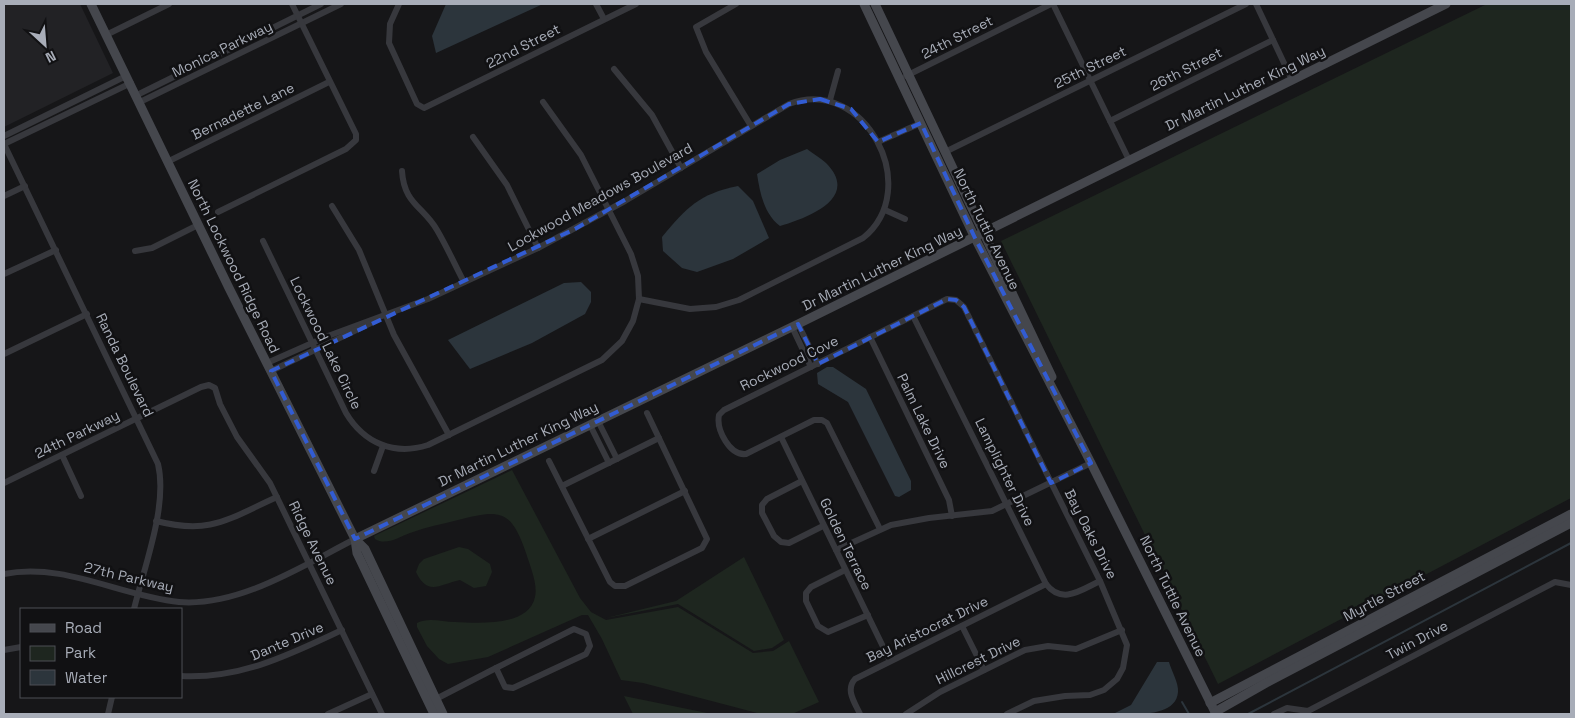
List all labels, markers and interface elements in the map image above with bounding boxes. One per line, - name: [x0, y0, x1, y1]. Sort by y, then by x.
- street label: 24th Street: [918, 11, 996, 63]
- street label: Monica Parkway: [169, 17, 275, 81]
- north arrow: [20, 20, 70, 70]
- street label: 22nd Street: [483, 20, 563, 72]
- street label: Dr Martin Luther King Way: [1162, 41, 1328, 135]
- street label: 25th Street: [1051, 42, 1129, 92]
- street label: 26th Street: [1147, 43, 1225, 95]
- text: N: [43, 47, 59, 67]
- street label: Bernadette Lane: [189, 78, 297, 144]
- street label: Lockwood Meadows Boulevard: [505, 139, 695, 255]
- street label: North Tuttle Avenue: [950, 165, 1024, 293]
- street label: North Lockwood Ridge Road: [184, 176, 284, 356]
- street label: Dr Martin Luther King Way: [799, 221, 965, 315]
- street label: Lockwood Lake Circle: [286, 274, 366, 412]
- street label: Randa Boulevard: [92, 310, 158, 420]
- street label: Rockwood Cove: [737, 331, 841, 395]
- street label: Palm Lake Drive: [893, 370, 955, 472]
- street label: Dr Martin Luther King Way: [435, 397, 601, 491]
- street label: 24th Parkway: [32, 406, 122, 462]
- street label: Lamplighter Drive: [971, 415, 1039, 529]
- street label: Bay Oaks Drive: [1061, 486, 1121, 582]
- street label: Golden Terrace: [816, 495, 876, 593]
- street label: Ridge Avenue: [285, 498, 341, 588]
- street label: North Tuttle Avenue: [1136, 532, 1210, 660]
- street label: 27th Parkway: [82, 558, 176, 596]
- street label: Myrtle Street: [1340, 567, 1428, 625]
- street label: Bay Aristocrat Drive: [863, 592, 991, 666]
- legend: [20, 608, 182, 698]
- street label: Twin Drive: [1383, 616, 1451, 664]
- text: Road: [65, 618, 102, 637]
- street label: Dante Drive: [248, 618, 326, 664]
- street label: Hillcrest Drive: [933, 632, 1023, 688]
- text: Park: [65, 643, 96, 662]
- text: Water: [65, 668, 108, 687]

